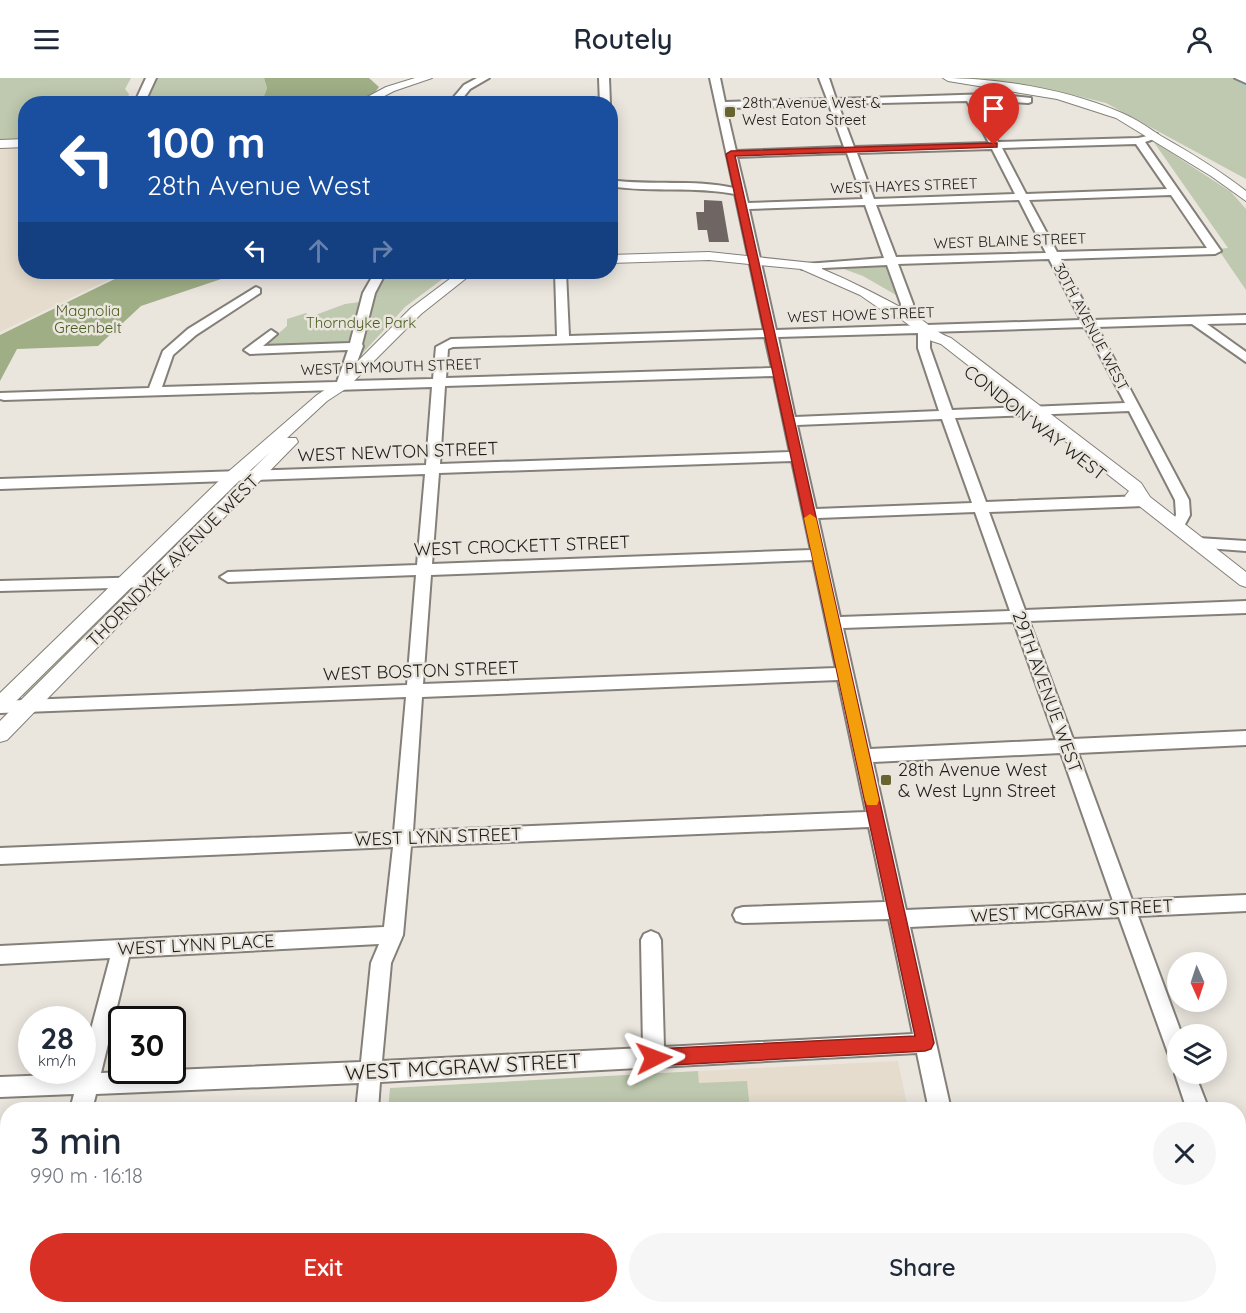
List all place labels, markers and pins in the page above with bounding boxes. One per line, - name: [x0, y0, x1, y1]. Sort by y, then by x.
- pin: [968, 83, 1019, 145]
- place label: 28th Avenue West & West Eaton Street: [742, 93, 881, 129]
- marker: 28th Avenue West & West Eaton Street: [723, 105, 737, 119]
- place label: 28th Avenue West & West Lynn Street: [898, 758, 1056, 802]
- marker: 28th Avenue West & West Lynn Street: [879, 773, 893, 787]

